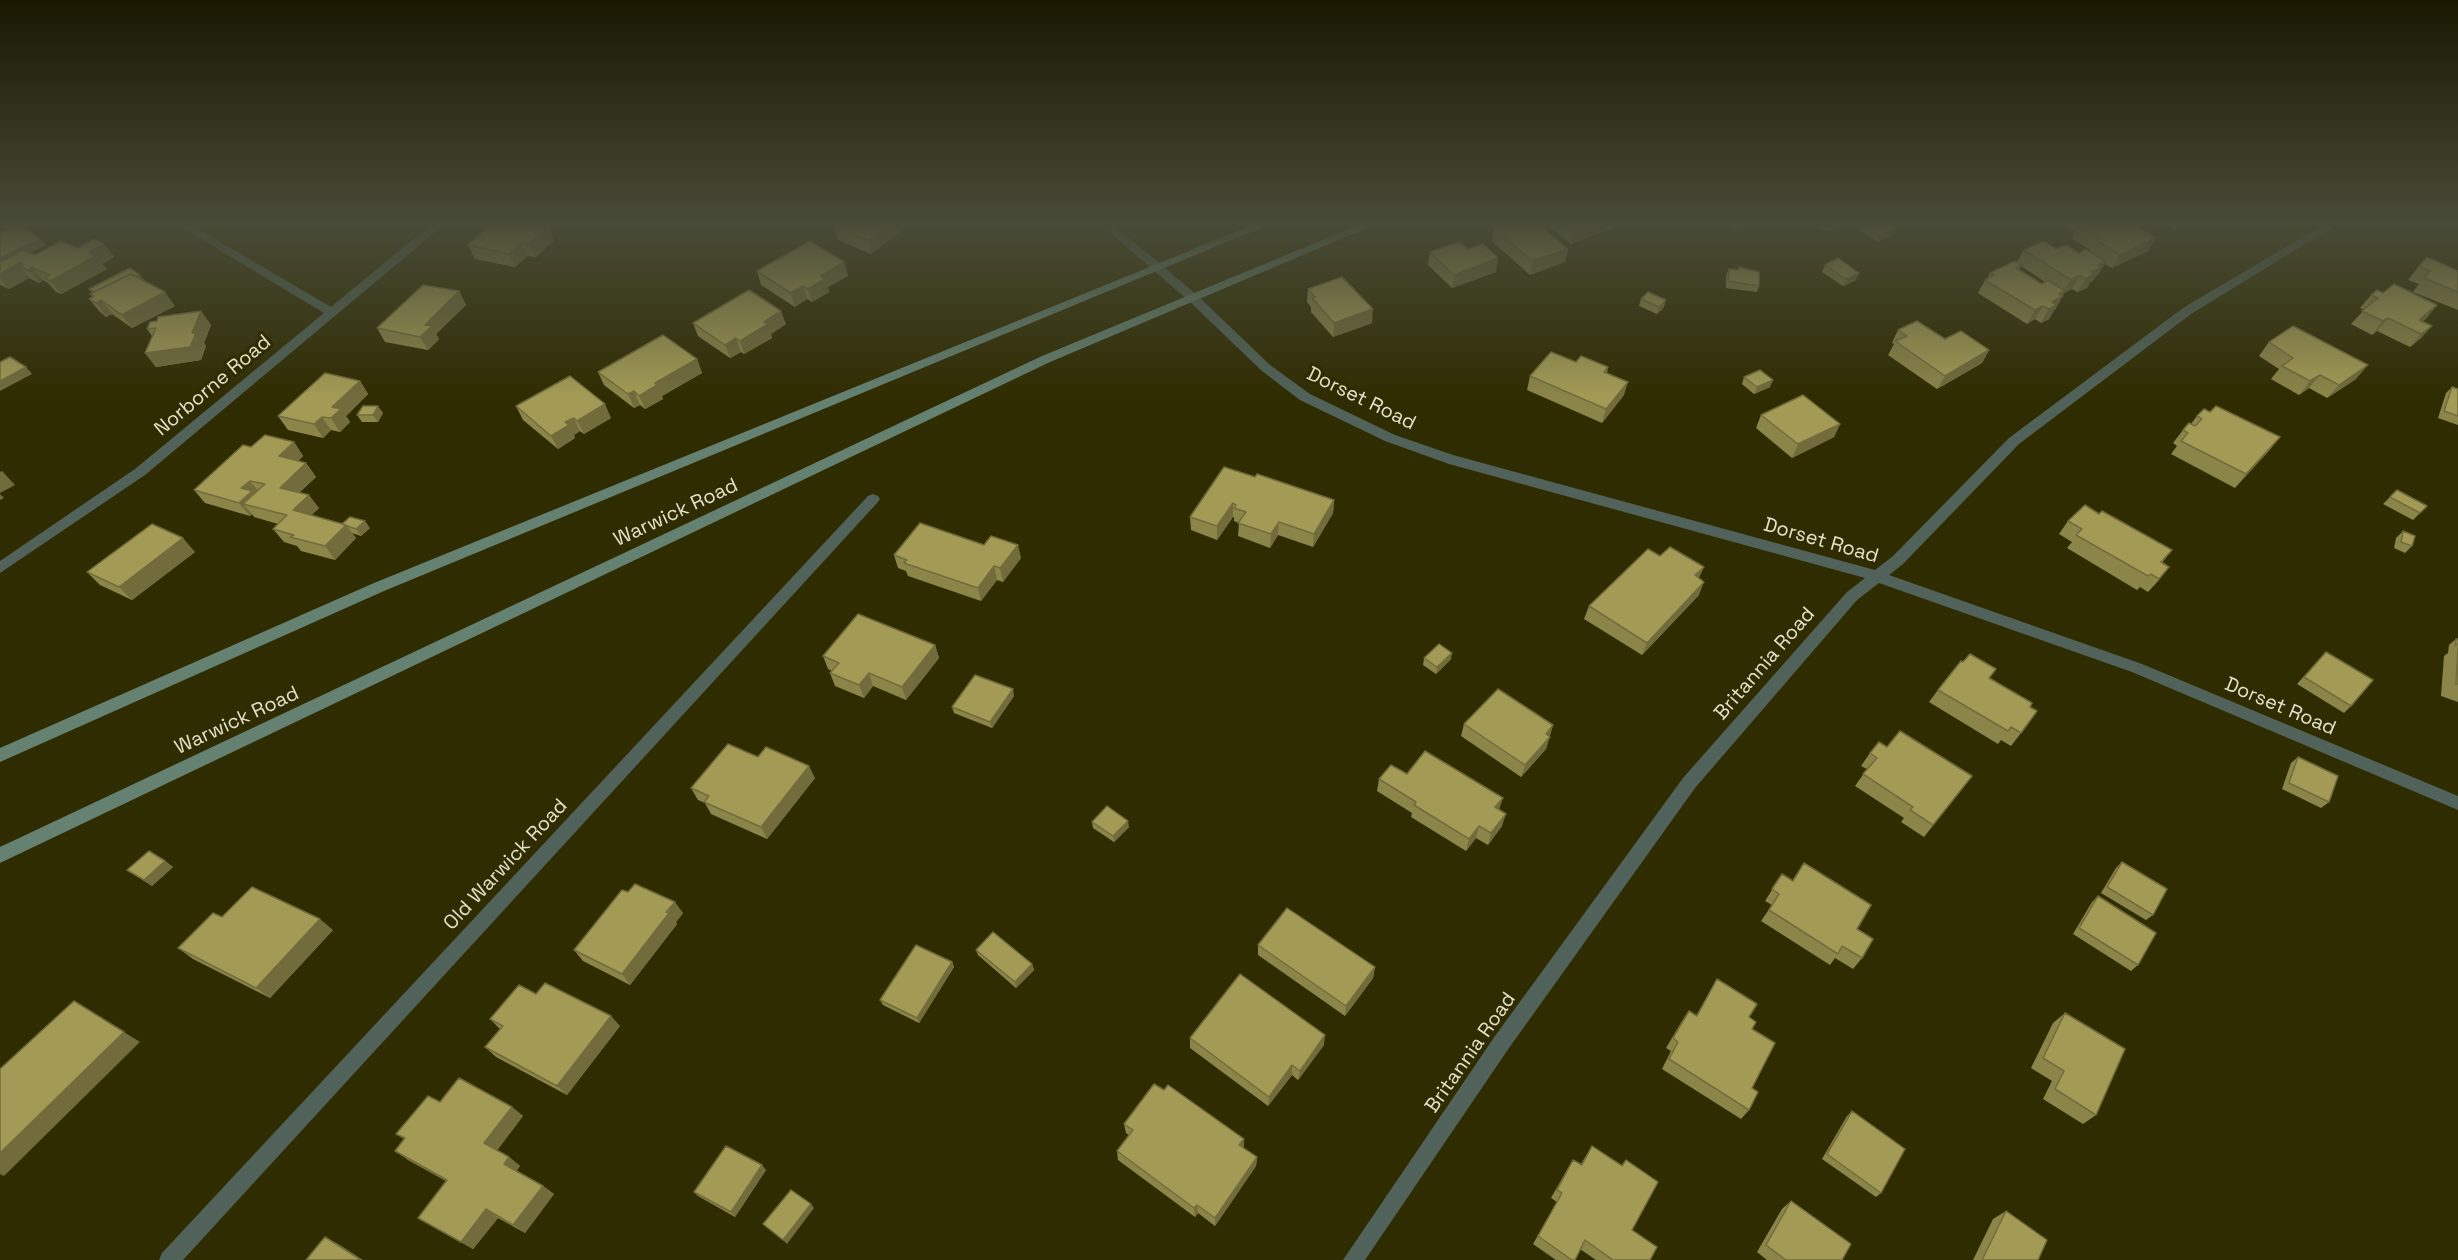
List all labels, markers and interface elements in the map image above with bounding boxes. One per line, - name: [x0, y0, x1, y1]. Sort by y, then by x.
- street label: Norborne Road: [150, 330, 276, 442]
- street label: Dorset Road: [1303, 362, 1419, 436]
- street label: Warwick Road: [610, 474, 742, 552]
- street label: Dorset Road: [1761, 513, 1881, 569]
- street label: Britannia Road: [1710, 603, 1820, 725]
- street label: Dorset Road: [2221, 673, 2339, 741]
- street label: Warwick Road: [171, 682, 303, 760]
- street label: Old Warwick Road: [439, 794, 573, 936]
- street label: Britannia Road: [1421, 988, 1521, 1118]

